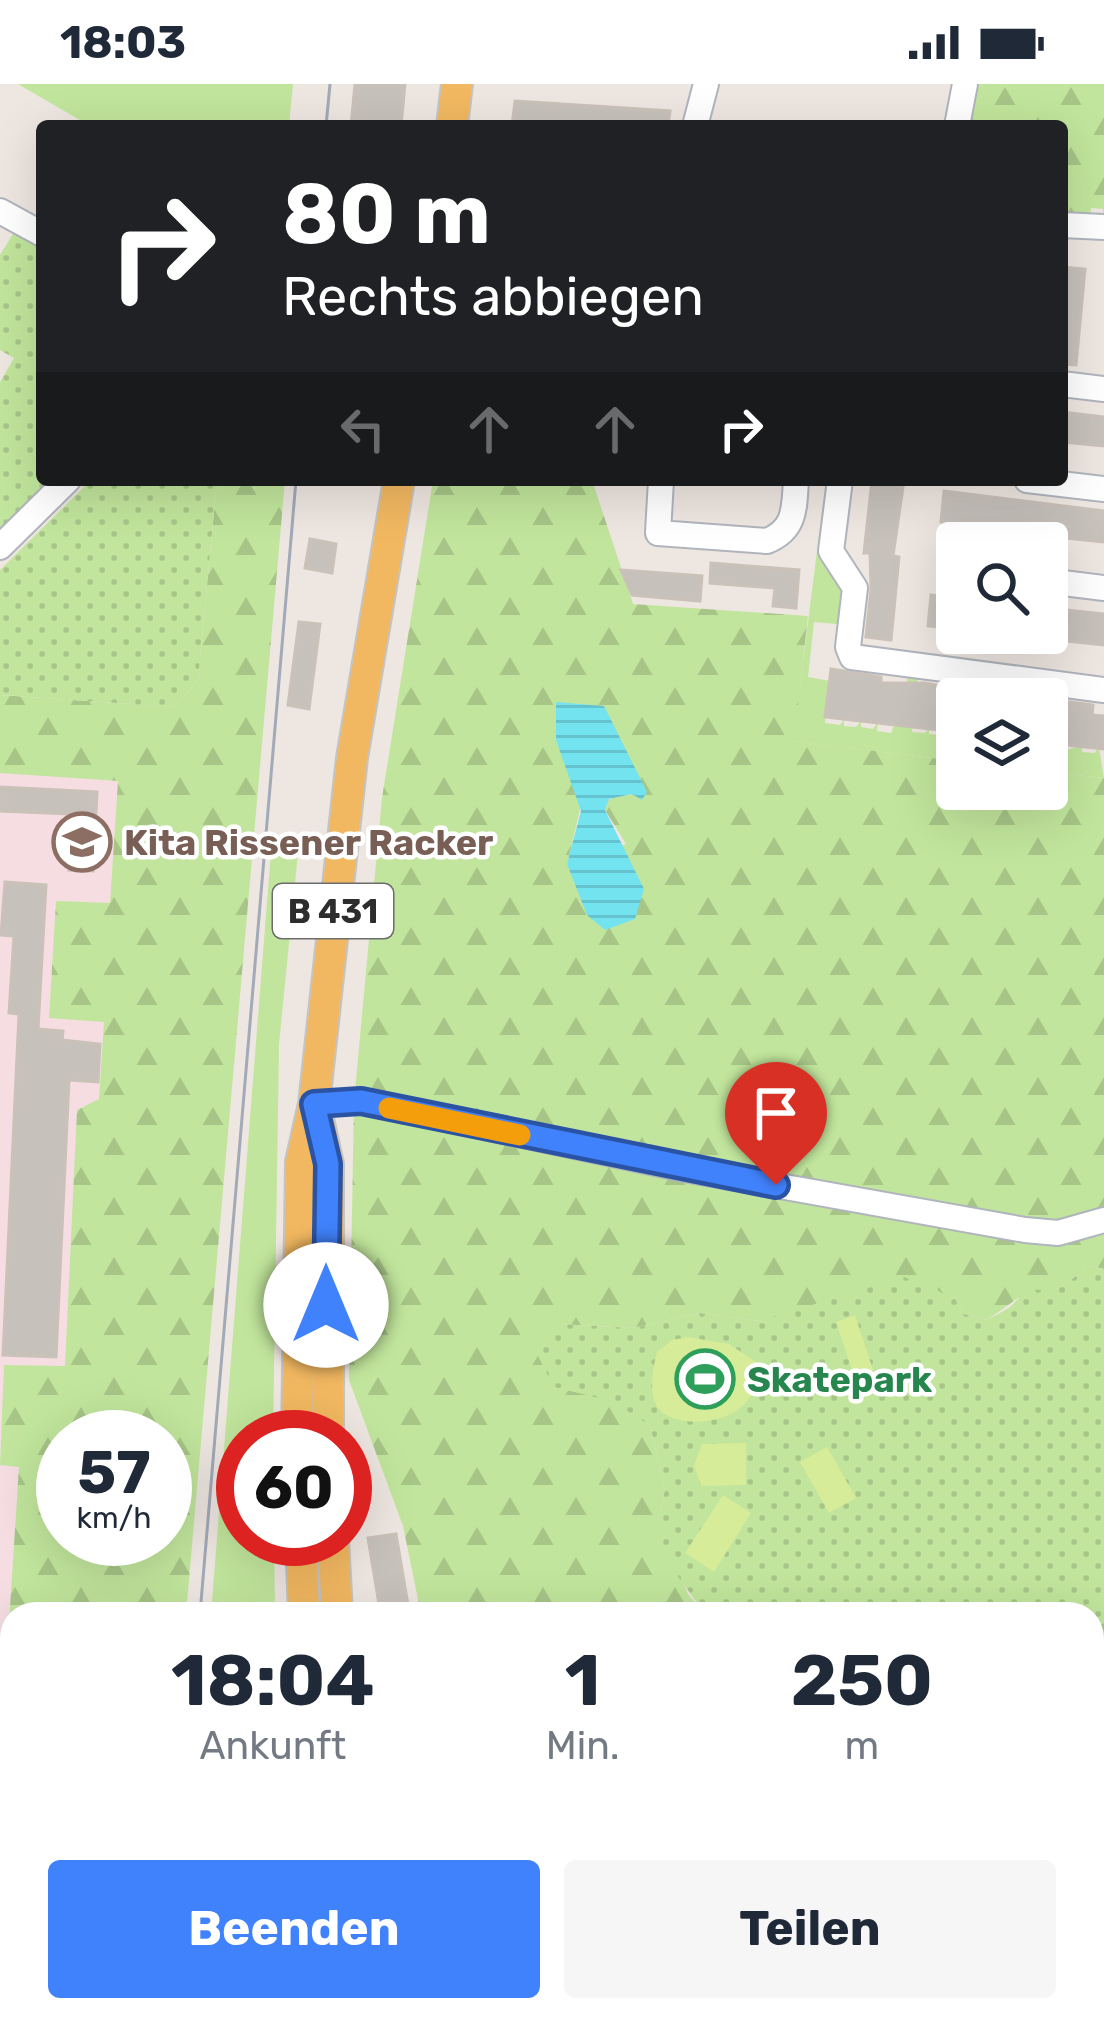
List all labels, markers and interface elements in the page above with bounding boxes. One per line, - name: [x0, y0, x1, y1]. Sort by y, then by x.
- text: 18:03: [60, 16, 186, 69]
- text: 80 m: [282, 164, 491, 264]
- icon: right: [84, 168, 240, 324]
- text: Rechts abbiegen: [282, 265, 704, 329]
- icon: left: [330, 396, 396, 462]
- icon: ahead: [456, 396, 522, 462]
- icon: ahead: [582, 396, 648, 462]
- icon: right: [708, 396, 774, 462]
- map controls: [936, 522, 1068, 810]
- button: search: [936, 522, 1068, 654]
- button: layers: [936, 678, 1068, 810]
- school or university icon: Kita Rissener Racker: [51, 811, 113, 873]
- place label: Kita Rissener Racker: [124, 821, 493, 864]
- road number: B 431: [273, 884, 393, 938]
- pin: [725, 1062, 827, 1185]
- icon: arrive: [743, 1080, 809, 1146]
- position arrow: [263, 1242, 389, 1368]
- sports icon: Skatepark: [674, 1348, 736, 1410]
- place label: Skatepark: [747, 1358, 932, 1401]
- speed limit sign: 60: [216, 1410, 372, 1566]
- text: 57: [77, 1437, 151, 1508]
- text: km/h: [77, 1500, 151, 1536]
- text: 18:04: [171, 1638, 375, 1723]
- text: 1: [565, 1638, 601, 1723]
- text: 250: [791, 1638, 933, 1723]
- text: Ankunft: [199, 1723, 346, 1769]
- text: Min.: [546, 1723, 620, 1769]
- text: m: [844, 1723, 879, 1769]
- button: Beenden: [48, 1860, 540, 1998]
- button: Teilen: [564, 1860, 1056, 1998]

